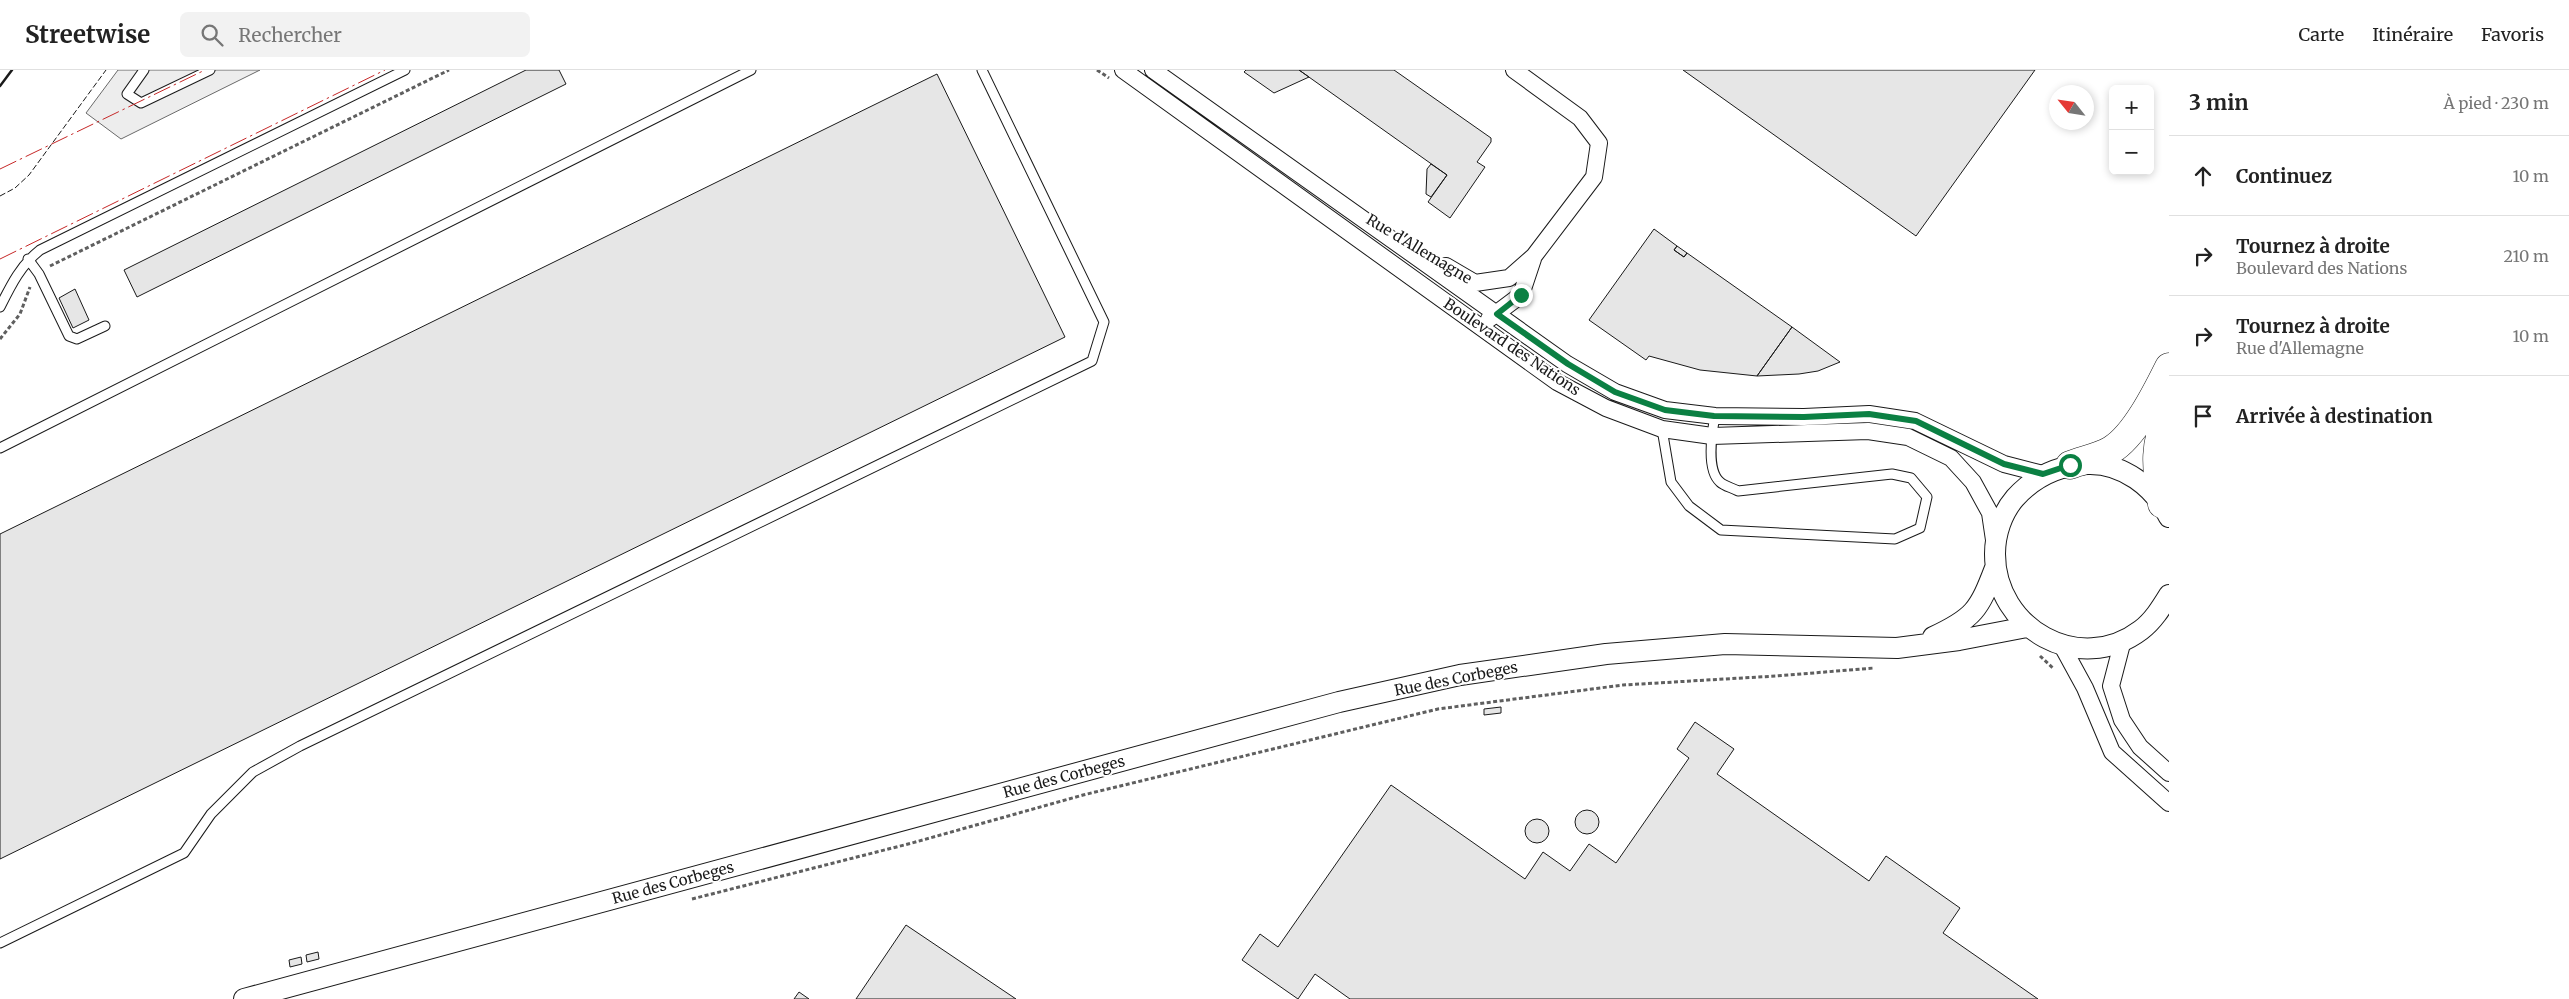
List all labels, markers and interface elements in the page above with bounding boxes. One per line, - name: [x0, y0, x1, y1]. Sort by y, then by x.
- search box: [180, 12, 530, 57]
- text: Streetwise: [25, 19, 150, 50]
- icon: search: [198, 21, 226, 49]
- text: Rechercher: [238, 23, 342, 47]
- text: Carte: [2298, 23, 2344, 46]
- text: Itinéraire: [2372, 23, 2453, 46]
- text: Favoris: [2481, 23, 2544, 46]
- north arrow: [2049, 85, 2094, 130]
- map controls: [2109, 85, 2154, 175]
- button: +: [2109, 85, 2154, 130]
- text: 3 min: [2189, 89, 2248, 116]
- text: À pied · 230 m: [2444, 93, 2549, 113]
- button: −: [2109, 130, 2154, 175]
- icon: ahead: [2189, 162, 2217, 190]
- text: Continuez: [2236, 164, 2332, 188]
- text: 10 m: [2512, 166, 2549, 186]
- street label: Rue d'Allemagne: [1363, 210, 1476, 288]
- text: Tournez à droite: [2236, 234, 2390, 258]
- icon: right: [2189, 242, 2217, 270]
- text: 210 m: [2504, 246, 2549, 266]
- text: Boulevard des Nations: [2236, 258, 2407, 278]
- route end: [1510, 284, 1533, 307]
- street label: Boulevard des Nations: [1440, 294, 1584, 399]
- text: Tournez à droite: [2236, 314, 2390, 338]
- icon: right: [2189, 322, 2217, 350]
- text: 10 m: [2512, 326, 2549, 346]
- text: Rue d'Allemagne: [2236, 338, 2364, 358]
- icon: arrive: [2189, 402, 2217, 430]
- text: Arrivée à destination: [2236, 404, 2433, 428]
- route start: [2059, 454, 2082, 477]
- street label: Rue des Corbeges: [1393, 657, 1519, 700]
- street label: Rue des Corbeges: [1001, 751, 1127, 802]
- street label: Rue des Corbeges: [610, 857, 736, 908]

